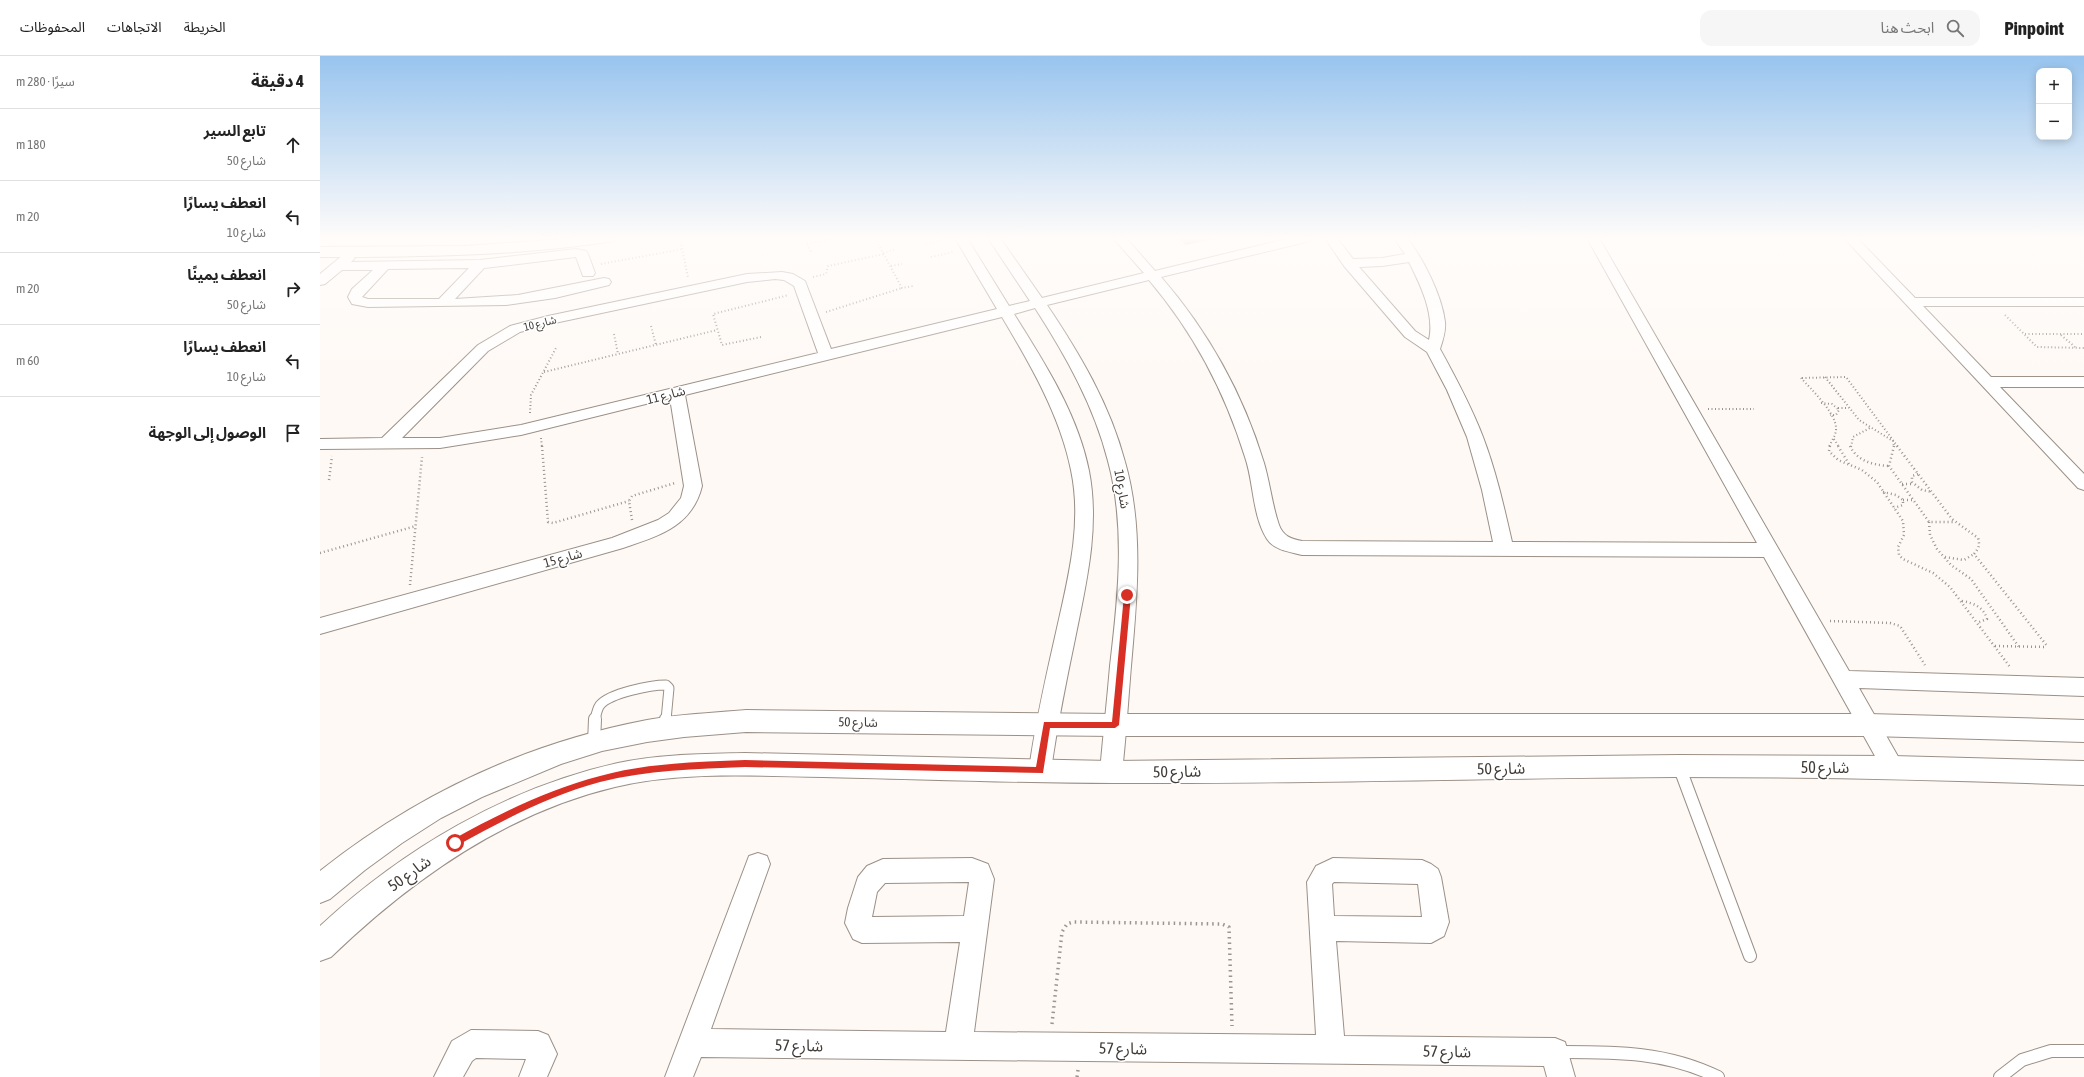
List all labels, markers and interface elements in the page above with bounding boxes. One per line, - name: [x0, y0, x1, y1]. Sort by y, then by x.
- search box: [1700, 10, 1980, 46]
- icon: search: [1944, 17, 1966, 39]
- text: Pinpoint: [2004, 17, 2064, 39]
- text: المحفوظات: [20, 19, 85, 35]
- text: الاتجاهات: [107, 19, 162, 35]
- text: الخريطة: [184, 19, 226, 35]
- text: ابحث هنا: [1881, 19, 1934, 36]
- map controls: [2036, 68, 2072, 140]
- button: +: [2036, 68, 2072, 104]
- text: 4 دقيقة: [251, 71, 304, 91]
- text: سيرًا · 280 m: [16, 74, 75, 89]
- button: −: [2036, 104, 2072, 140]
- text: تابع السير: [204, 122, 266, 139]
- icon: ahead: [282, 134, 304, 156]
- text: 180 m: [16, 137, 46, 152]
- text: شارع 50: [227, 153, 266, 168]
- text: انعطف يسارًا: [183, 194, 266, 211]
- icon: left: [282, 206, 304, 228]
- text: 20 m: [16, 209, 39, 224]
- text: شارع 10: [227, 225, 266, 240]
- text: انعطف يمينًا: [187, 266, 266, 283]
- icon: right: [282, 278, 304, 300]
- text: 20 m: [16, 281, 39, 296]
- text: شارع 50: [227, 297, 266, 312]
- street label: شارع 10: [522, 313, 558, 335]
- text: انعطف يسارًا: [183, 338, 266, 355]
- icon: left: [282, 350, 304, 372]
- text: 60 m: [16, 353, 39, 368]
- text: شارع 10: [227, 369, 266, 384]
- street label: شارع 11: [645, 383, 688, 410]
- icon: arrive: [282, 422, 304, 444]
- text: الوصول إلى الوجهة: [149, 424, 266, 441]
- street label: شارع 10: [1108, 468, 1133, 510]
- street label: شارع 15: [542, 545, 585, 574]
- route end: [1118, 586, 1136, 604]
- street label: شارع 50: [838, 714, 878, 733]
- street label: شارع 50: [1801, 758, 1849, 780]
- street label: شارع 50: [1477, 759, 1525, 781]
- street label: شارع 50: [1153, 762, 1201, 784]
- route start: [446, 834, 464, 852]
- street label: شارع 50: [384, 851, 436, 898]
- street label: شارع 57: [775, 1036, 823, 1058]
- street label: شارع 57: [1099, 1039, 1147, 1061]
- street label: شارع 57: [1423, 1042, 1471, 1064]

